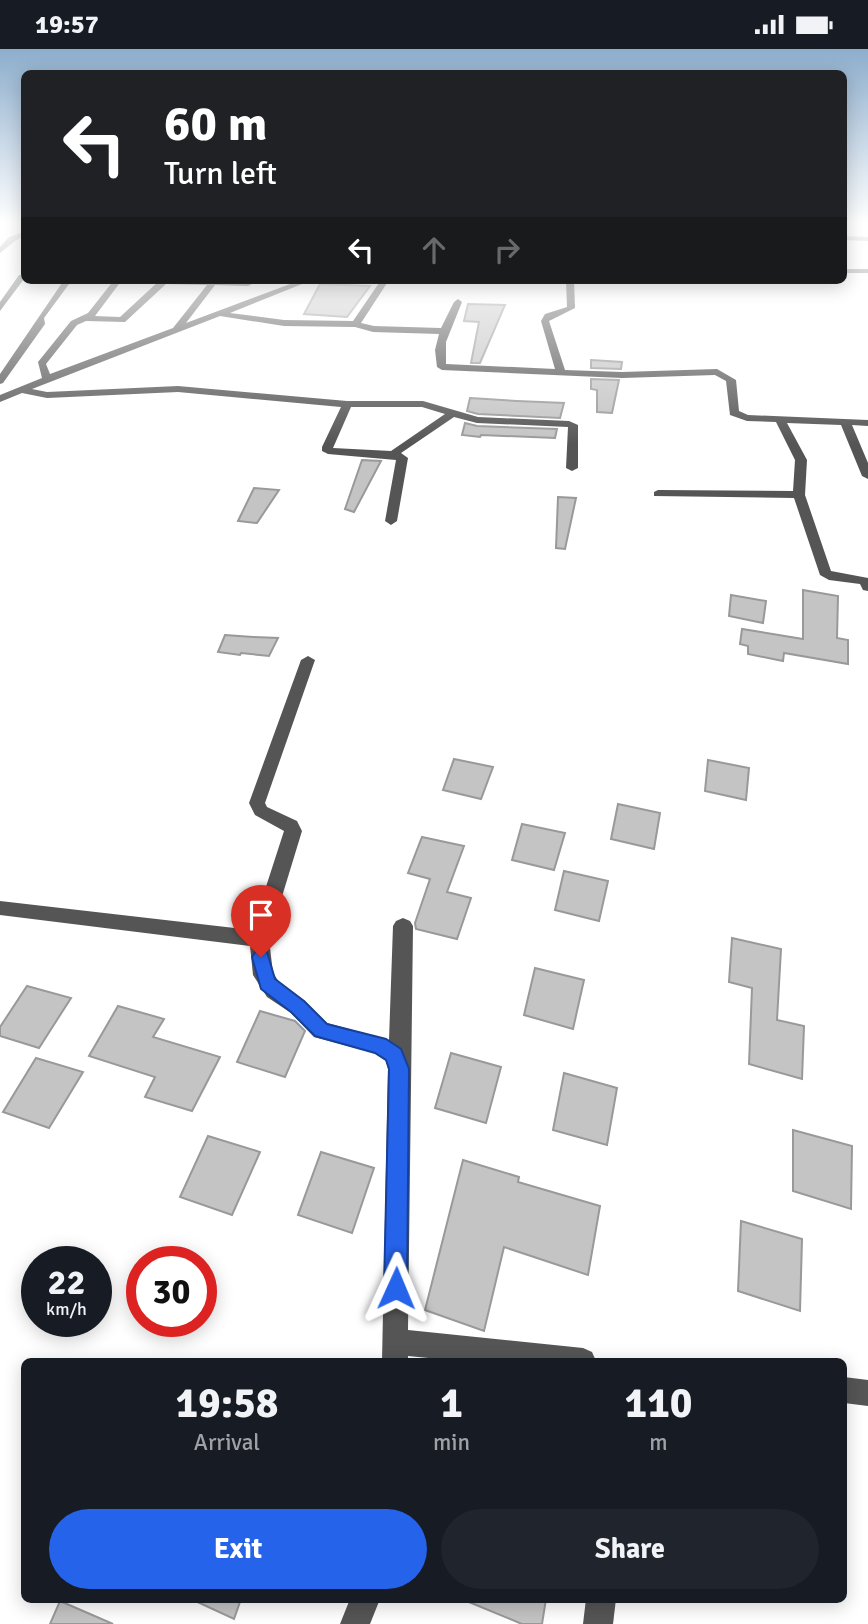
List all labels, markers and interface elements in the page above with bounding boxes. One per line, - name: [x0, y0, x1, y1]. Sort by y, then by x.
- text: 19:57: [35, 9, 99, 41]
- text: 60 m: [164, 94, 267, 154]
- icon: left: [49, 98, 140, 189]
- text: Turn left: [164, 154, 277, 193]
- icon: left: [342, 231, 380, 269]
- icon: ahead: [415, 231, 453, 269]
- icon: right: [488, 231, 526, 269]
- pin: [231, 885, 291, 957]
- icon: arrive: [242, 896, 280, 934]
- speed limit sign: 30: [126, 1246, 217, 1337]
- position arrow: [359, 1251, 433, 1325]
- text: 22: [48, 1261, 85, 1304]
- text: km/h: [46, 1298, 87, 1320]
- text: 19:58: [175, 1378, 279, 1429]
- text: 1: [440, 1378, 463, 1429]
- text: 110: [624, 1378, 693, 1429]
- text: Arrival: [194, 1428, 260, 1457]
- text: min: [433, 1428, 470, 1457]
- text: m: [649, 1428, 668, 1457]
- button: Exit: [49, 1509, 427, 1589]
- button: Share: [441, 1509, 819, 1589]

